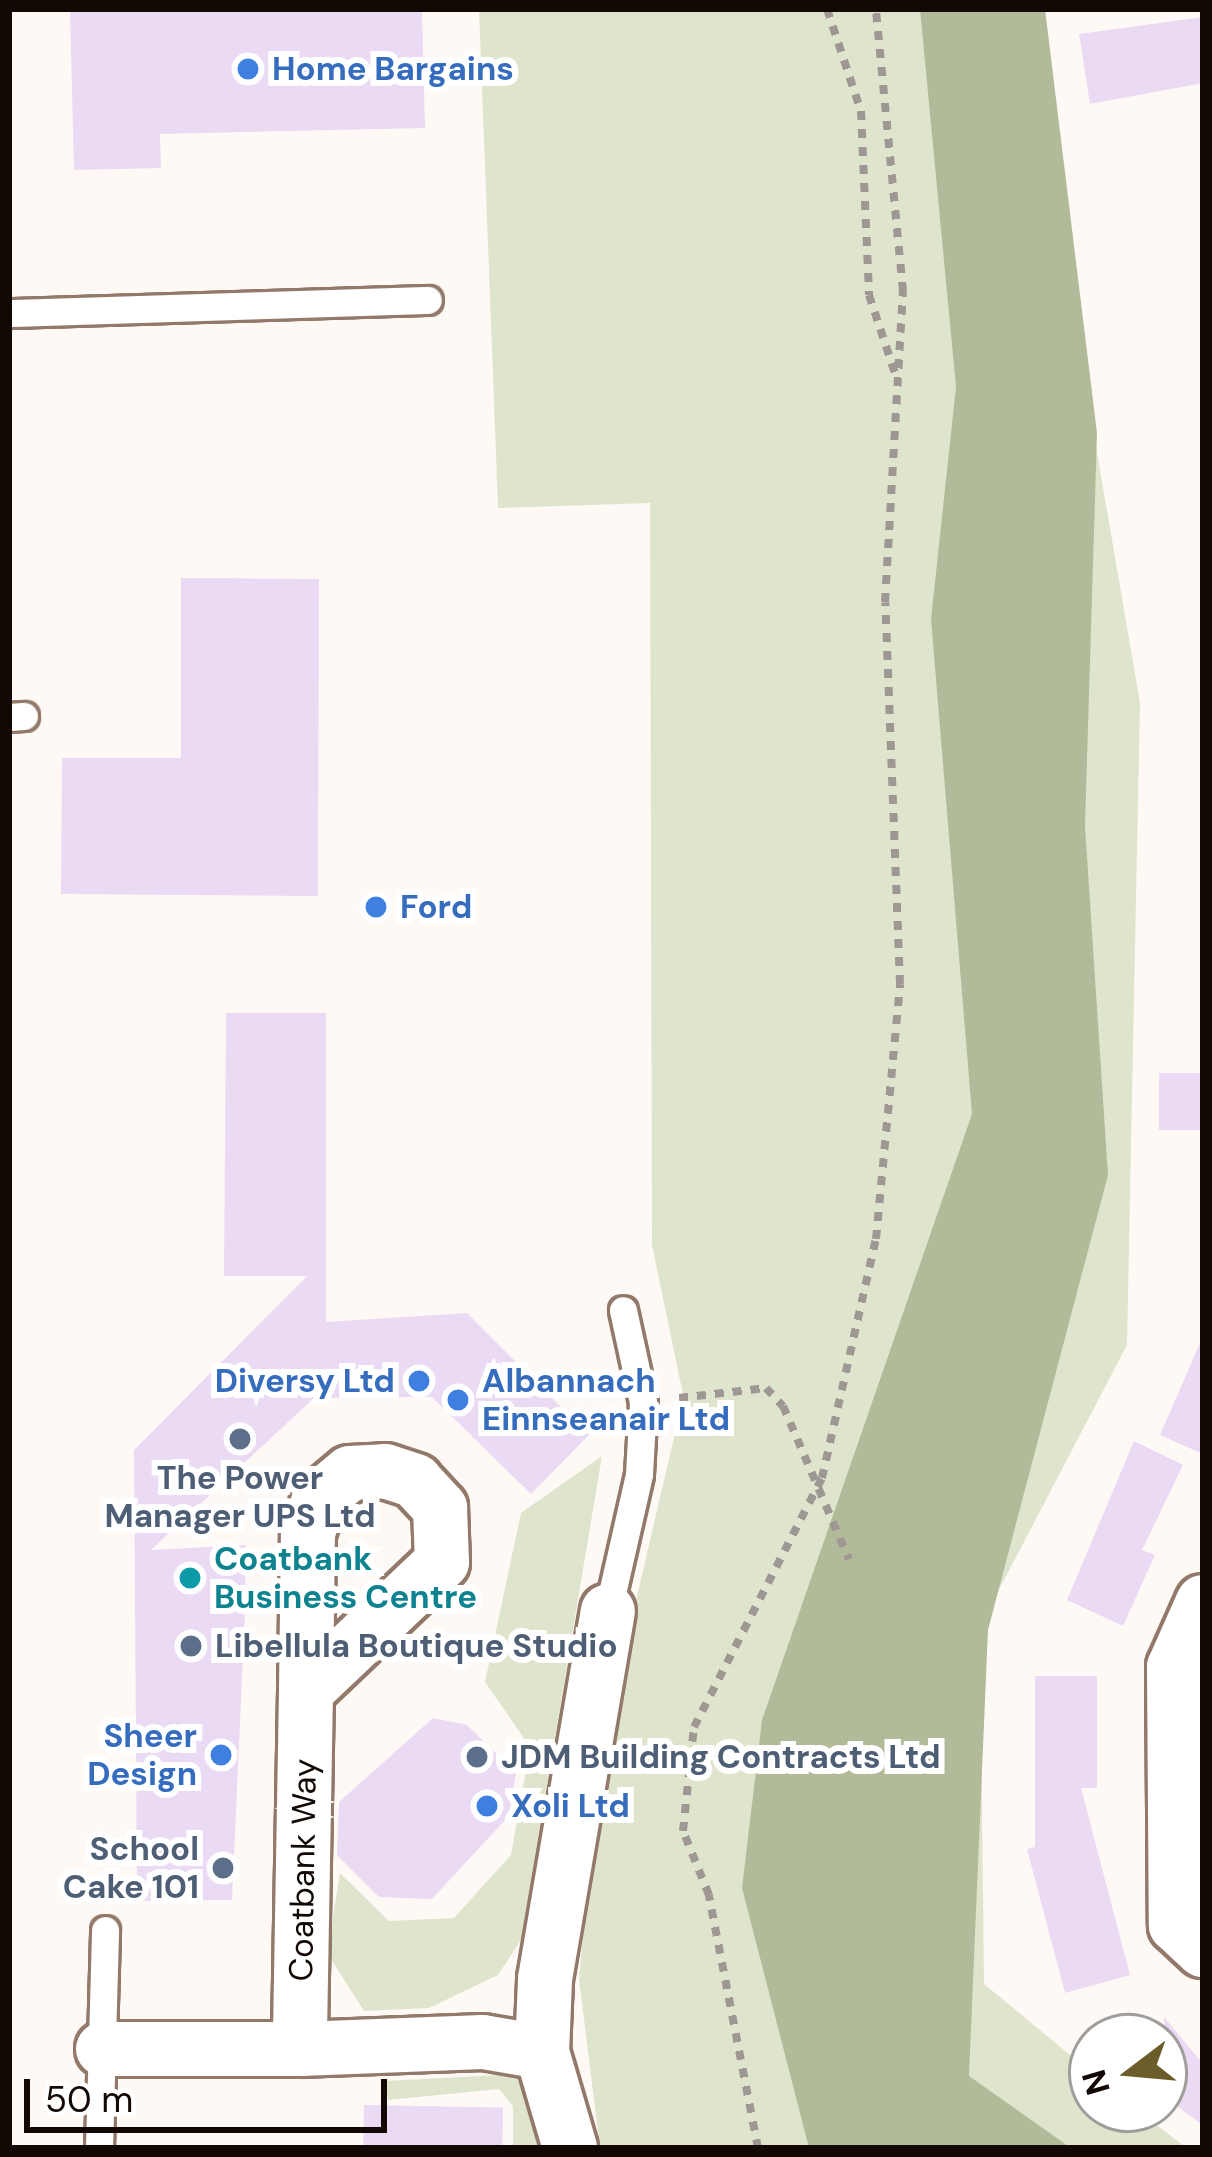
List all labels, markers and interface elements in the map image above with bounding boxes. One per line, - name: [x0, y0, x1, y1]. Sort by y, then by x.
- place label: Home Bargains: [272, 49, 514, 89]
- marker: Home Bargains: [235, 56, 261, 82]
- place label: Ford: [400, 887, 472, 927]
- marker: Ford: [363, 894, 389, 920]
- place label: Diversy Ltd: [215, 1361, 395, 1401]
- place label: Albannach Einnseanair Ltd: [482, 1361, 730, 1439]
- marker: Diversy Ltd: [406, 1368, 432, 1394]
- marker: Albannach Einnseanair Ltd: [445, 1387, 471, 1413]
- marker: The Power Manager UPS Ltd: [227, 1426, 253, 1452]
- place label: The Power Manager UPS Ltd: [104, 1458, 376, 1536]
- place label: Coatbank Business Centre: [214, 1539, 477, 1617]
- marker: Coatbank Business Centre: [177, 1565, 203, 1591]
- place label: Libellula Boutique Studio: [215, 1626, 618, 1666]
- marker: Libellula Boutique Studio: [178, 1633, 204, 1659]
- place label: Sheer Design: [87, 1716, 197, 1794]
- place label: JDM Building Contracts Ltd: [501, 1737, 941, 1777]
- marker: Sheer Design: [208, 1742, 234, 1768]
- marker: JDM Building Contracts Ltd: [464, 1744, 490, 1770]
- street label: Coatbank Way: [281, 1758, 325, 1982]
- place label: Xoli Ltd: [511, 1786, 630, 1826]
- marker: Xoli Ltd: [474, 1793, 500, 1819]
- place label: School Cake 101: [63, 1829, 199, 1907]
- marker: School Cake 101: [210, 1855, 236, 1881]
- north arrow: [1068, 2013, 1188, 2133]
- scale bar: [30, 2055, 393, 2129]
- text: N: [1072, 2065, 1120, 2100]
- text: 50 m: [45, 2076, 133, 2123]

